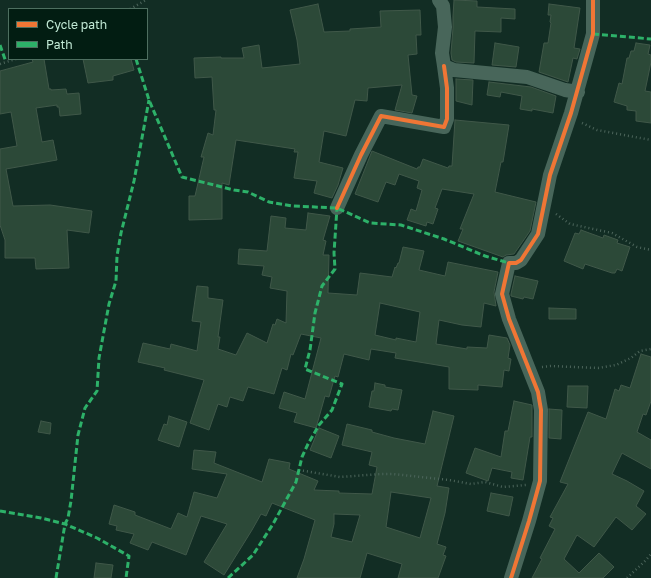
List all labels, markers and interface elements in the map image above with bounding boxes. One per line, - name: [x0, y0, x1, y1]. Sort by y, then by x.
- legend: [8, 8, 148, 60]
- text: Cycle path: [46, 17, 107, 32]
- text: Path: [46, 37, 73, 52]

